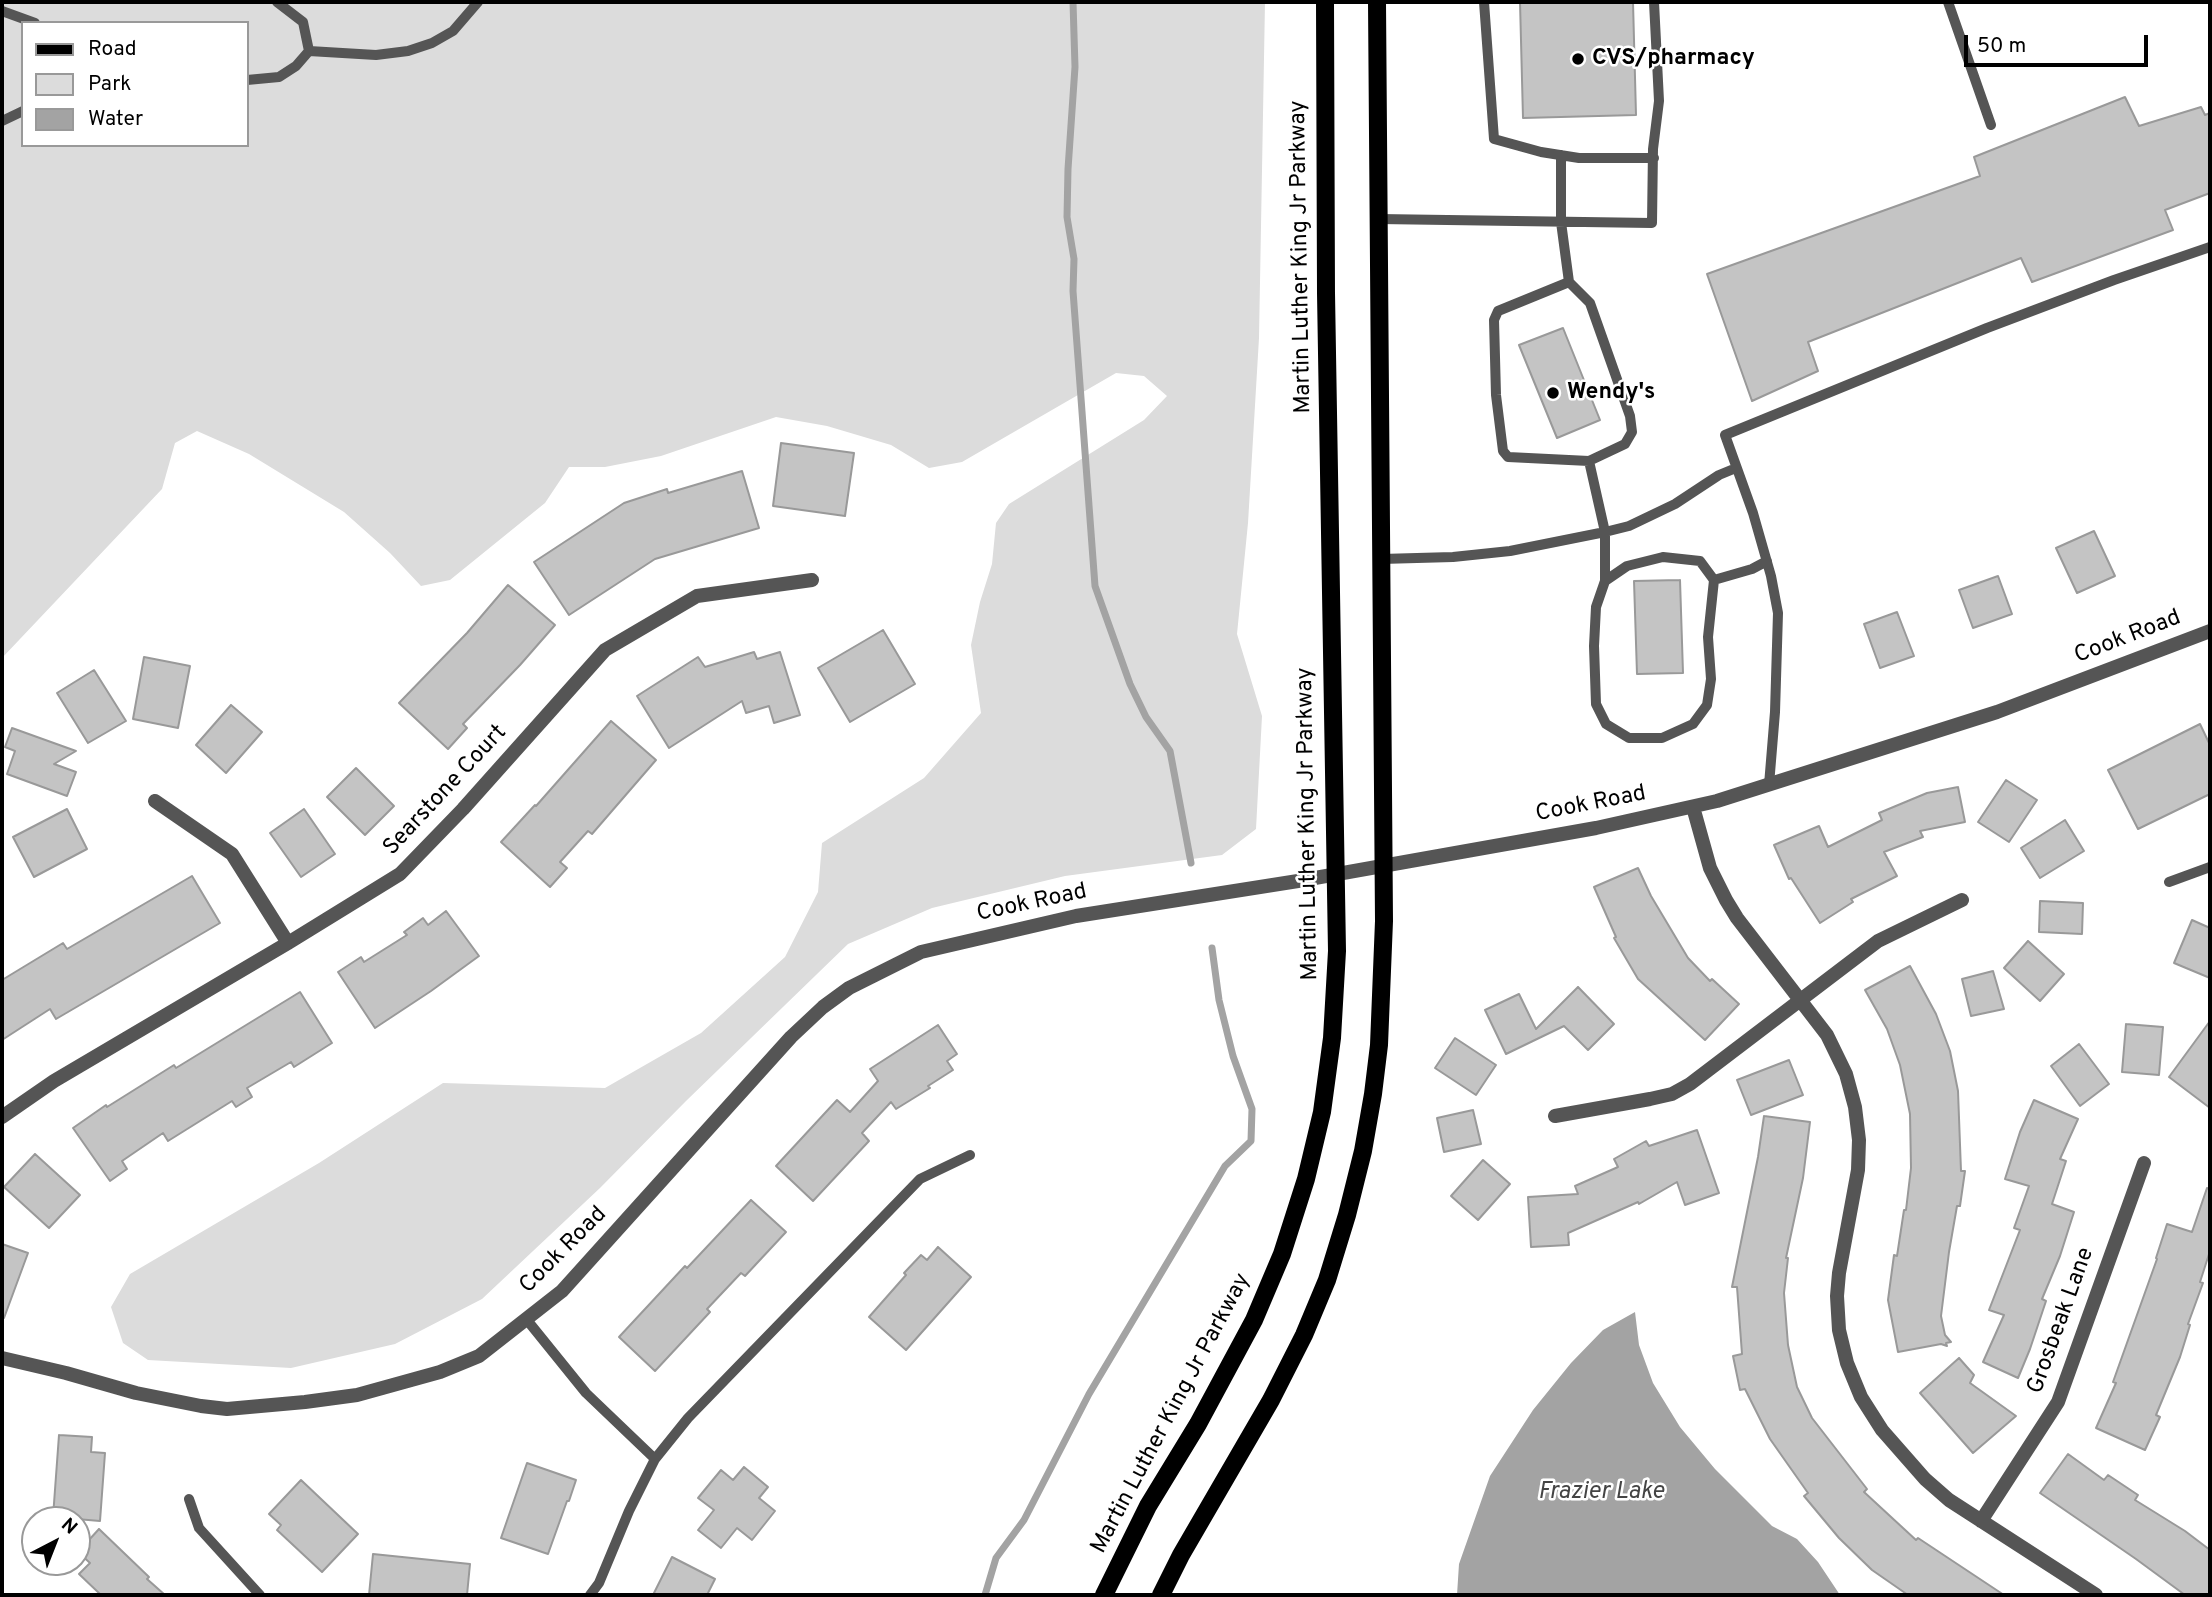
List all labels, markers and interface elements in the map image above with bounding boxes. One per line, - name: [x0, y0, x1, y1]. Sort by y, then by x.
- legend: [21, 21, 248, 147]
- scale bar: [1967, 21, 2151, 65]
- text: 50 m: [1977, 33, 2026, 60]
- text: Road: [88, 36, 137, 63]
- place label: CVS/pharmacy: [1592, 45, 1755, 73]
- marker: CVS/pharmacy: [1570, 51, 1586, 67]
- text: Park: [88, 71, 131, 98]
- street label: Martin Luther King Jr Parkway: [1285, 100, 1319, 414]
- text: Water: [88, 106, 143, 133]
- place label: Wendy's: [1567, 379, 1655, 407]
- marker: Wendy's: [1545, 385, 1561, 401]
- street label: Cook Road: [2071, 605, 2185, 671]
- street label: Martin Luther King Jr Parkway: [1292, 667, 1326, 981]
- street label: Searstone Court: [378, 720, 514, 862]
- street label: Cook Road: [1533, 781, 1649, 829]
- street label: Cook Road: [974, 879, 1090, 929]
- street label: Cook Road: [515, 1202, 613, 1300]
- street label: Grosbeak Lane: [2023, 1244, 2101, 1398]
- street label: Martin Luther King Jr Parkway: [1086, 1269, 1258, 1559]
- water label: Frazier Lake: [1538, 1479, 1664, 1507]
- north arrow: [21, 1506, 91, 1576]
- text: N: [56, 1513, 82, 1540]

